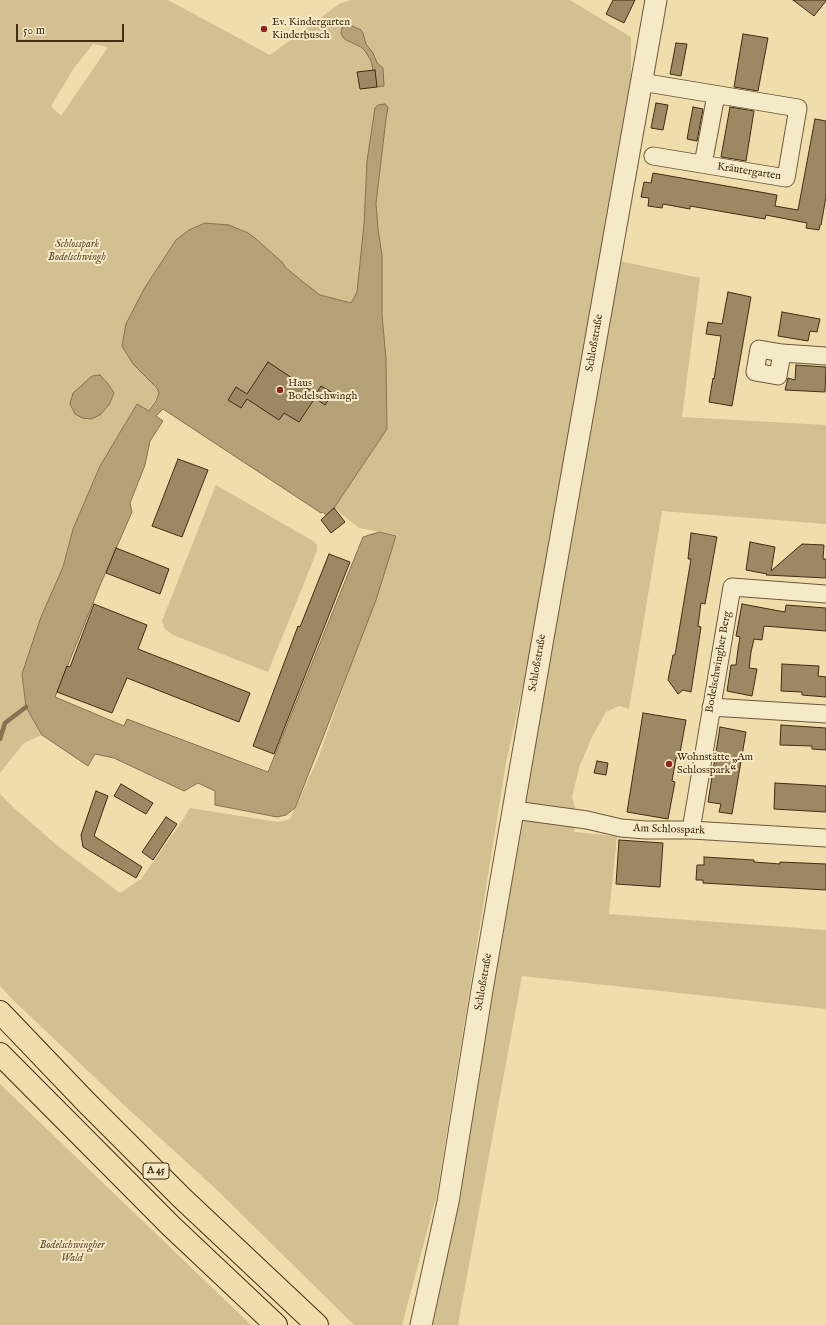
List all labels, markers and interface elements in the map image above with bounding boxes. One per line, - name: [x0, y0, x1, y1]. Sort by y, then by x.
- scale bar: [18, 16, 126, 42]
- place label: Ev. Kindergarten Kinderbusch: [272, 16, 350, 42]
- text: 50 m: [23, 23, 45, 38]
- marker: Ev. Kindergarten Kinderbusch: [259, 24, 269, 34]
- street label: Kräutergarten: [716, 160, 782, 184]
- park label: Schlosspark Bodelschwingh: [48, 238, 106, 264]
- street label: Schloßstraße: [583, 313, 607, 373]
- place label: Haus Bodelschwingh: [288, 377, 357, 403]
- marker: Haus Bodelschwingh: [275, 385, 285, 395]
- street label: Bodelschwingher Berg: [704, 610, 734, 714]
- street label: Schloßstraße: [526, 633, 550, 693]
- place label: Wohnstätte „Am Schlosspark“: [677, 751, 753, 777]
- marker: Wohnstätte „Am Schlosspark“: [664, 759, 674, 769]
- street label: Am Schlosspark: [633, 822, 705, 838]
- street label: Schloßstraße: [472, 952, 496, 1012]
- road number: A 45: [143, 1163, 169, 1179]
- park label: Bodelschwingher Wald: [39, 1239, 105, 1265]

